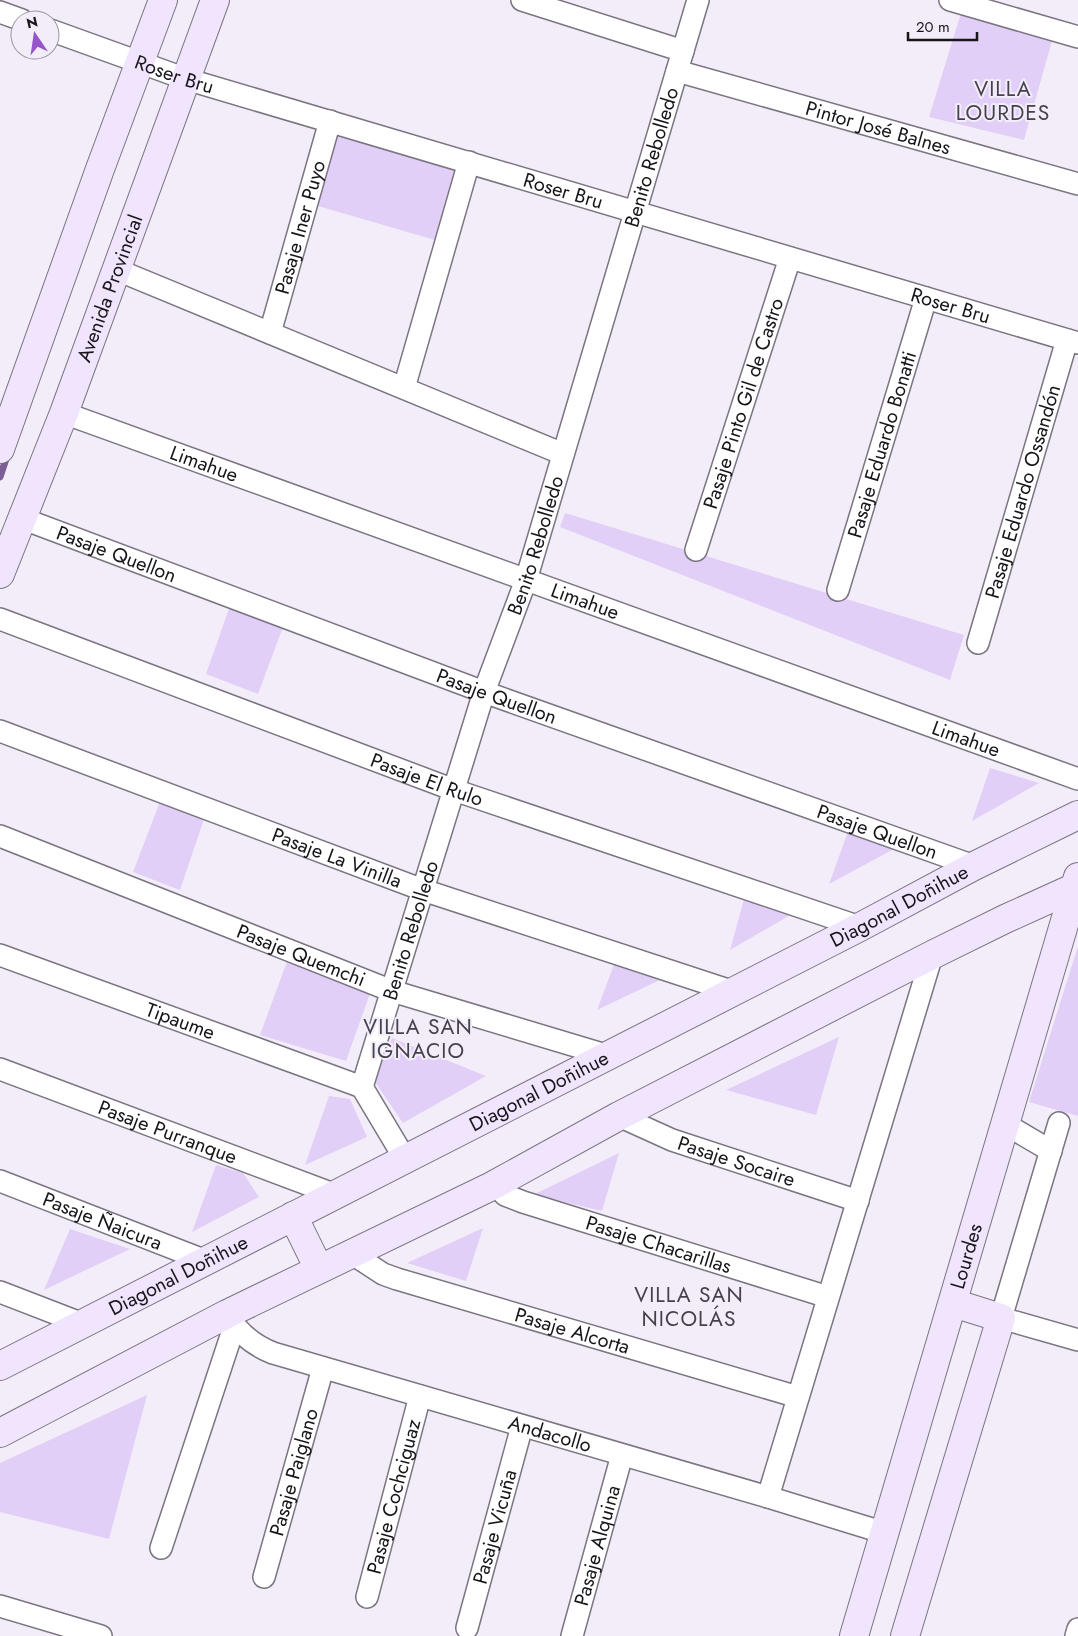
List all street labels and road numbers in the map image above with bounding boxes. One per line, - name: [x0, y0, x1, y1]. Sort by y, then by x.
- street label: Roser Bru: [131, 48, 217, 101]
- street label: Benito Rebolledo: [617, 84, 686, 231]
- street label: Pintor José Balnes: [802, 94, 954, 162]
- street label: Pasaje Iner Puyo: [268, 157, 333, 298]
- street label: Roser Bru: [520, 166, 607, 217]
- street label: Avenida Provincial: [70, 211, 150, 366]
- street label: Roser Bru: [907, 280, 994, 331]
- street label: Pasaje Pinto Gil de Castro: [696, 294, 791, 513]
- street label: Pasaje Eduardo Bonatti: [840, 348, 924, 542]
- street label: Pasaje Eduardo Ossandón: [978, 381, 1068, 602]
- street label: Limahue: [166, 438, 242, 490]
- street label: Benito Rebolledo: [500, 472, 571, 619]
- street label: Pasaje Quellon: [52, 519, 181, 590]
- street label: Limahue: [547, 576, 623, 627]
- street label: Pasaje Quellon: [432, 661, 561, 732]
- street label: Limahue: [928, 713, 1004, 765]
- street label: Pasaje El Rulo: [366, 746, 487, 814]
- street label: Pasaje Quellon: [813, 797, 941, 867]
- street label: Pasaje La Vinilla: [268, 821, 406, 896]
- street label: Benito Rebolledo: [376, 857, 446, 1004]
- street label: Diagonal Doñihue: [825, 858, 974, 955]
- street label: Pasaje Quemchi: [232, 917, 370, 994]
- street label: Tipaume: [141, 995, 219, 1047]
- street label: Diagonal Doñihue: [464, 1044, 614, 1139]
- street label: Pasaje Purranque: [94, 1093, 241, 1172]
- street label: Pasaje Socaire: [674, 1129, 799, 1194]
- street label: Pasaje Ñaicura: [38, 1185, 166, 1258]
- street label: Pasaje Chacarillas: [582, 1208, 735, 1281]
- street label: Lourdes: [943, 1220, 990, 1293]
- street label: Diagonal Doñihue: [104, 1228, 253, 1323]
- street label: Pasaje Alcorta: [511, 1300, 633, 1362]
- street label: Pasaje Paiglano: [262, 1405, 326, 1539]
- street label: Andacollo: [505, 1408, 595, 1460]
- street label: Pasaje Cochciguaz: [360, 1416, 428, 1577]
- street label: Pasaje Vicuña: [466, 1466, 525, 1587]
- street label: Pasaje Alquina: [567, 1482, 628, 1609]

